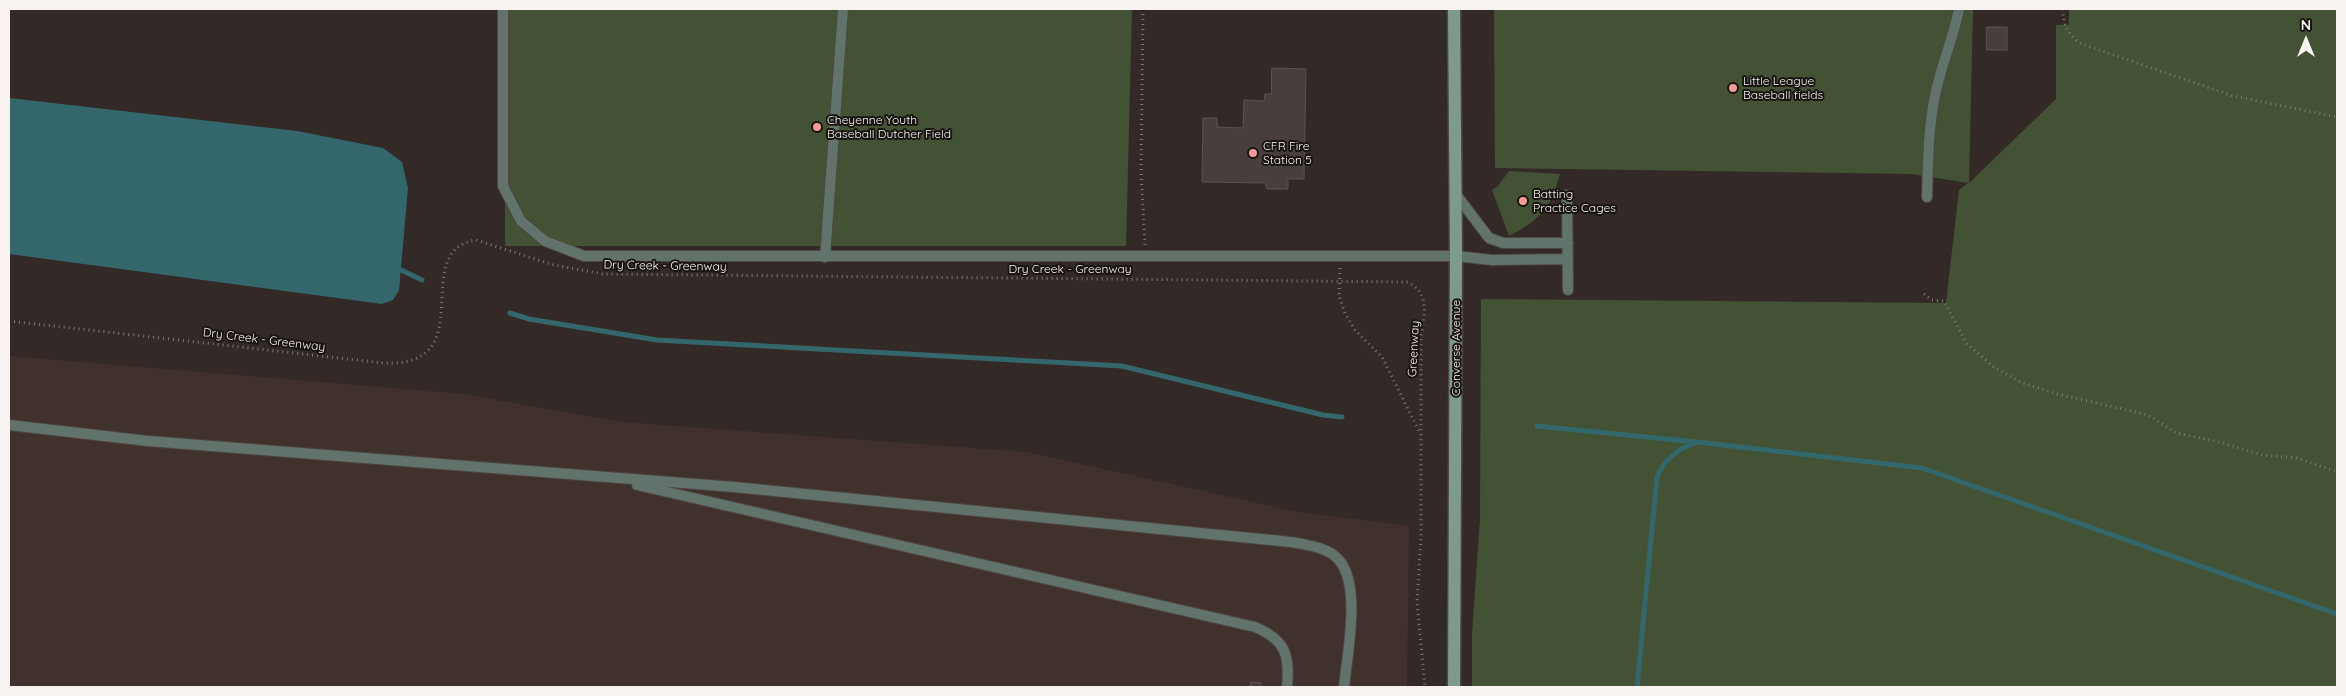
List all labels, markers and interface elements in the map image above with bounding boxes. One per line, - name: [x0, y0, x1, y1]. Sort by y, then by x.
- north arrow: [2281, 15, 2331, 65]
- text: N: [2301, 16, 2311, 34]
- place label: Little League Baseball fields: [1743, 74, 1823, 102]
- marker: Little League Baseball fields: [1727, 82, 1739, 94]
- place label: Cheyenne Youth Baseball Dutcher Field: [827, 113, 951, 141]
- marker: Cheyenne Youth Baseball Dutcher Field: [811, 121, 823, 133]
- place label: CFR Fire Station 5: [1263, 139, 1312, 167]
- marker: CFR Fire Station 5: [1247, 147, 1259, 159]
- place label: Batting Practice Cages: [1533, 187, 1616, 215]
- marker: Batting Practice Cages: [1517, 195, 1529, 207]
- street label: Dry Creek - Greenway: [603, 258, 727, 274]
- street label: Dry Creek - Greenway: [1008, 262, 1132, 276]
- street label: Converse Avenue: [1449, 300, 1463, 396]
- street label: Greenway: [1405, 320, 1423, 378]
- street label: Dry Creek - Greenway: [202, 325, 326, 355]

